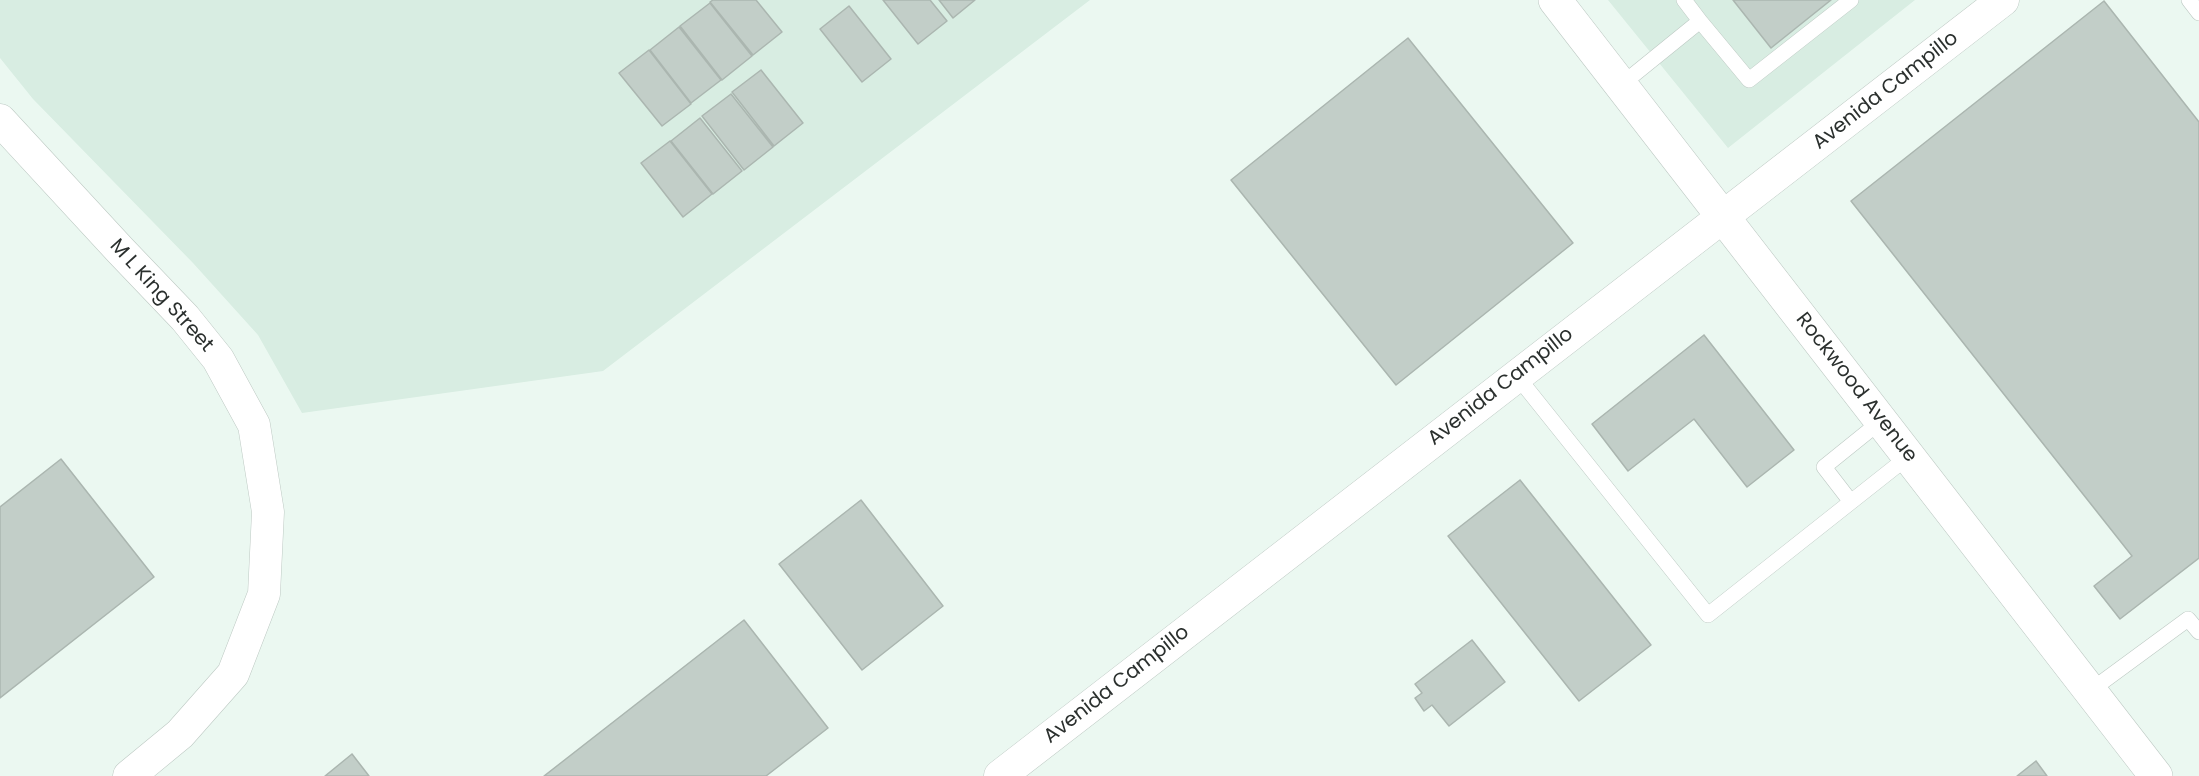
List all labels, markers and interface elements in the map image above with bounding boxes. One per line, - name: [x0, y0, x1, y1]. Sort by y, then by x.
- street label: Avenida Campillo: [1809, 27, 1963, 155]
- street label: M L King Street: [104, 235, 218, 357]
- street label: Rockwood Avenue: [1790, 308, 1922, 468]
- street label: Avenida Campillo: [1424, 323, 1578, 451]
- street label: Avenida Campillo: [1040, 621, 1194, 749]

